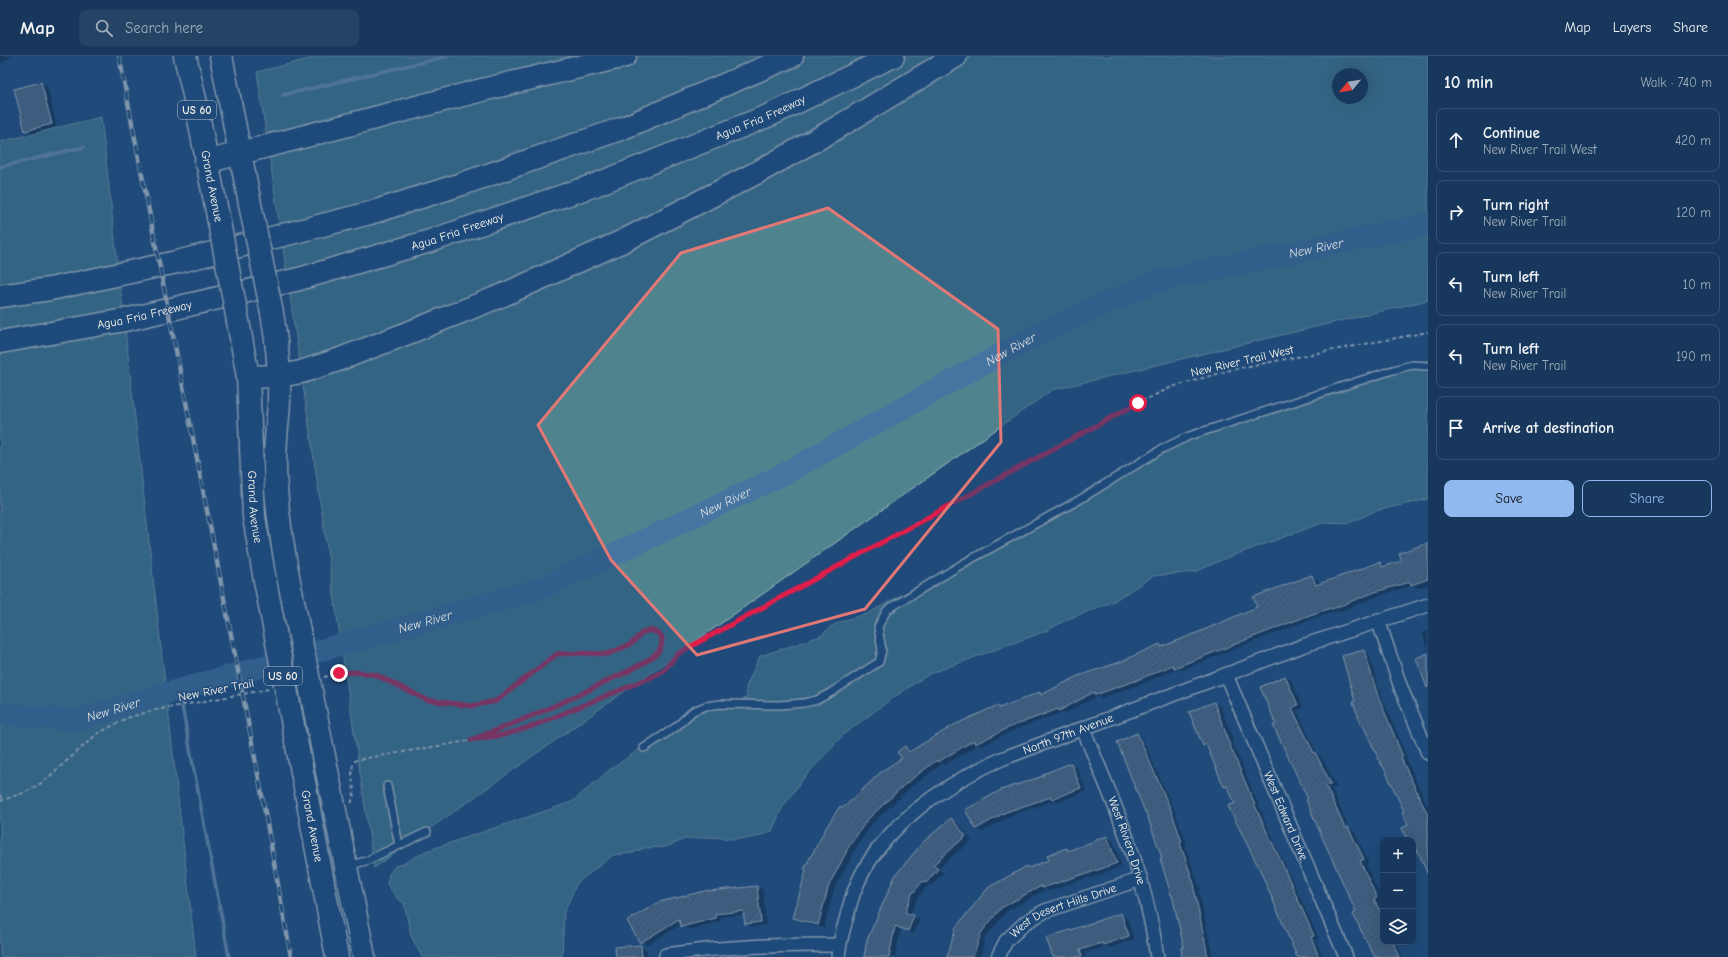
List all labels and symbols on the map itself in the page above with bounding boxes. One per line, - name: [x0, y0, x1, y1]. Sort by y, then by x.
- north arrow: [1332, 68, 1368, 104]
- street label: Agua Fria Freeway: [714, 92, 808, 143]
- road number: US 60: [178, 101, 216, 119]
- street label: Grand Avenue: [198, 149, 226, 223]
- street label: Agua Fria Freeway: [410, 209, 506, 253]
- water label: New River: [1288, 234, 1345, 261]
- street label: Agua Fria Freeway: [96, 297, 194, 332]
- water label: New River: [983, 329, 1039, 369]
- street label: New River Trail West: [1189, 342, 1295, 380]
- route start: [1129, 394, 1147, 412]
- street label: Grand Avenue: [245, 470, 265, 544]
- water label: New River: [697, 483, 754, 520]
- water label: New River: [396, 606, 454, 636]
- route end: [330, 664, 348, 682]
- road number: US 60: [264, 667, 302, 685]
- street label: New River Trail: [177, 676, 255, 704]
- water label: New River: [85, 694, 142, 724]
- street label: North 97th Avenue: [1021, 711, 1115, 757]
- street label: West Edward Drive: [1261, 769, 1311, 862]
- street label: Grand Avenue: [299, 789, 326, 863]
- street label: West Riviera Drive: [1105, 795, 1149, 886]
- street label: West Desert Hills Drive: [1007, 881, 1118, 941]

